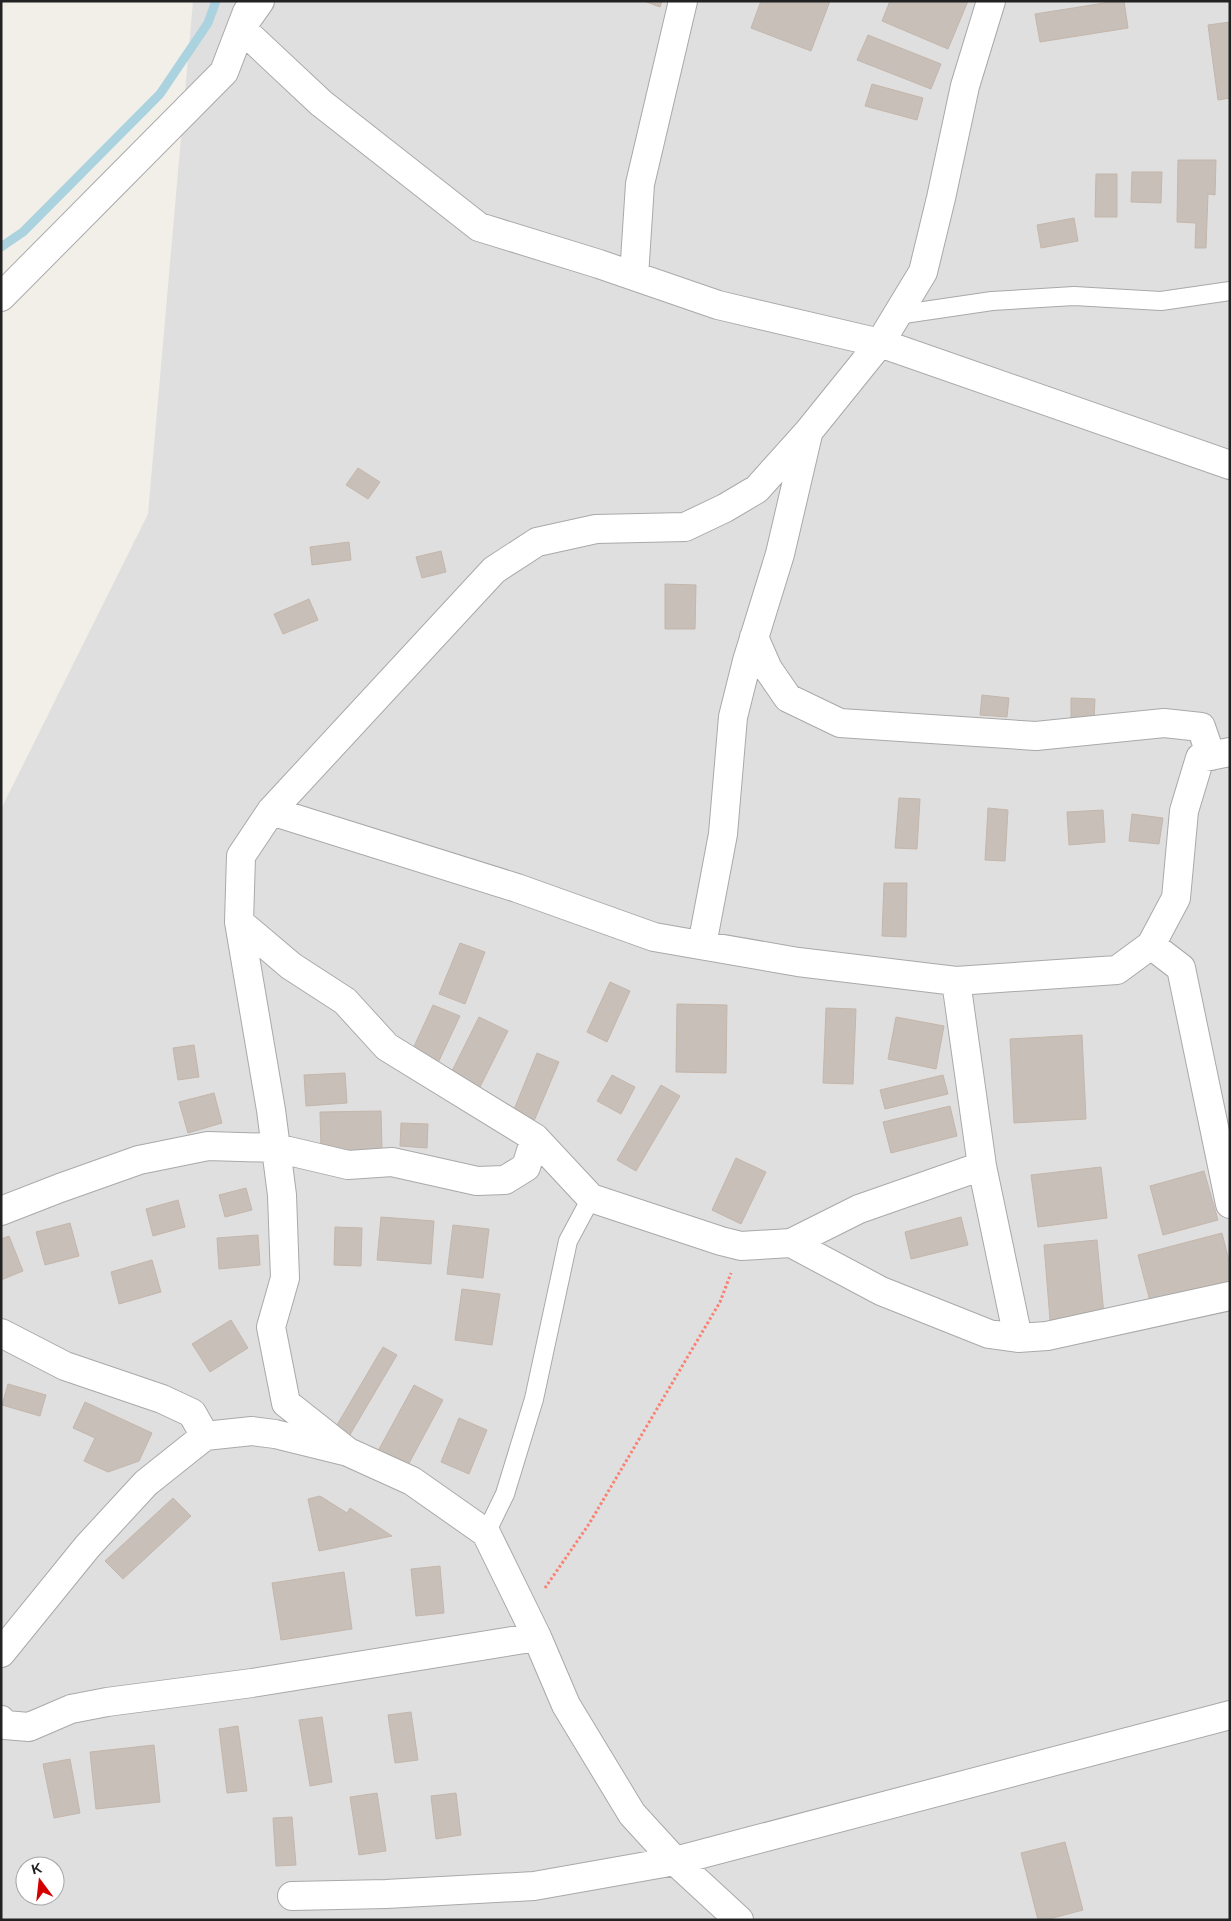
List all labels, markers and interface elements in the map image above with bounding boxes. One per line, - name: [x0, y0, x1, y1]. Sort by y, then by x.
- north arrow: [15, 1856, 65, 1906]
- text: K: [30, 1859, 44, 1877]

